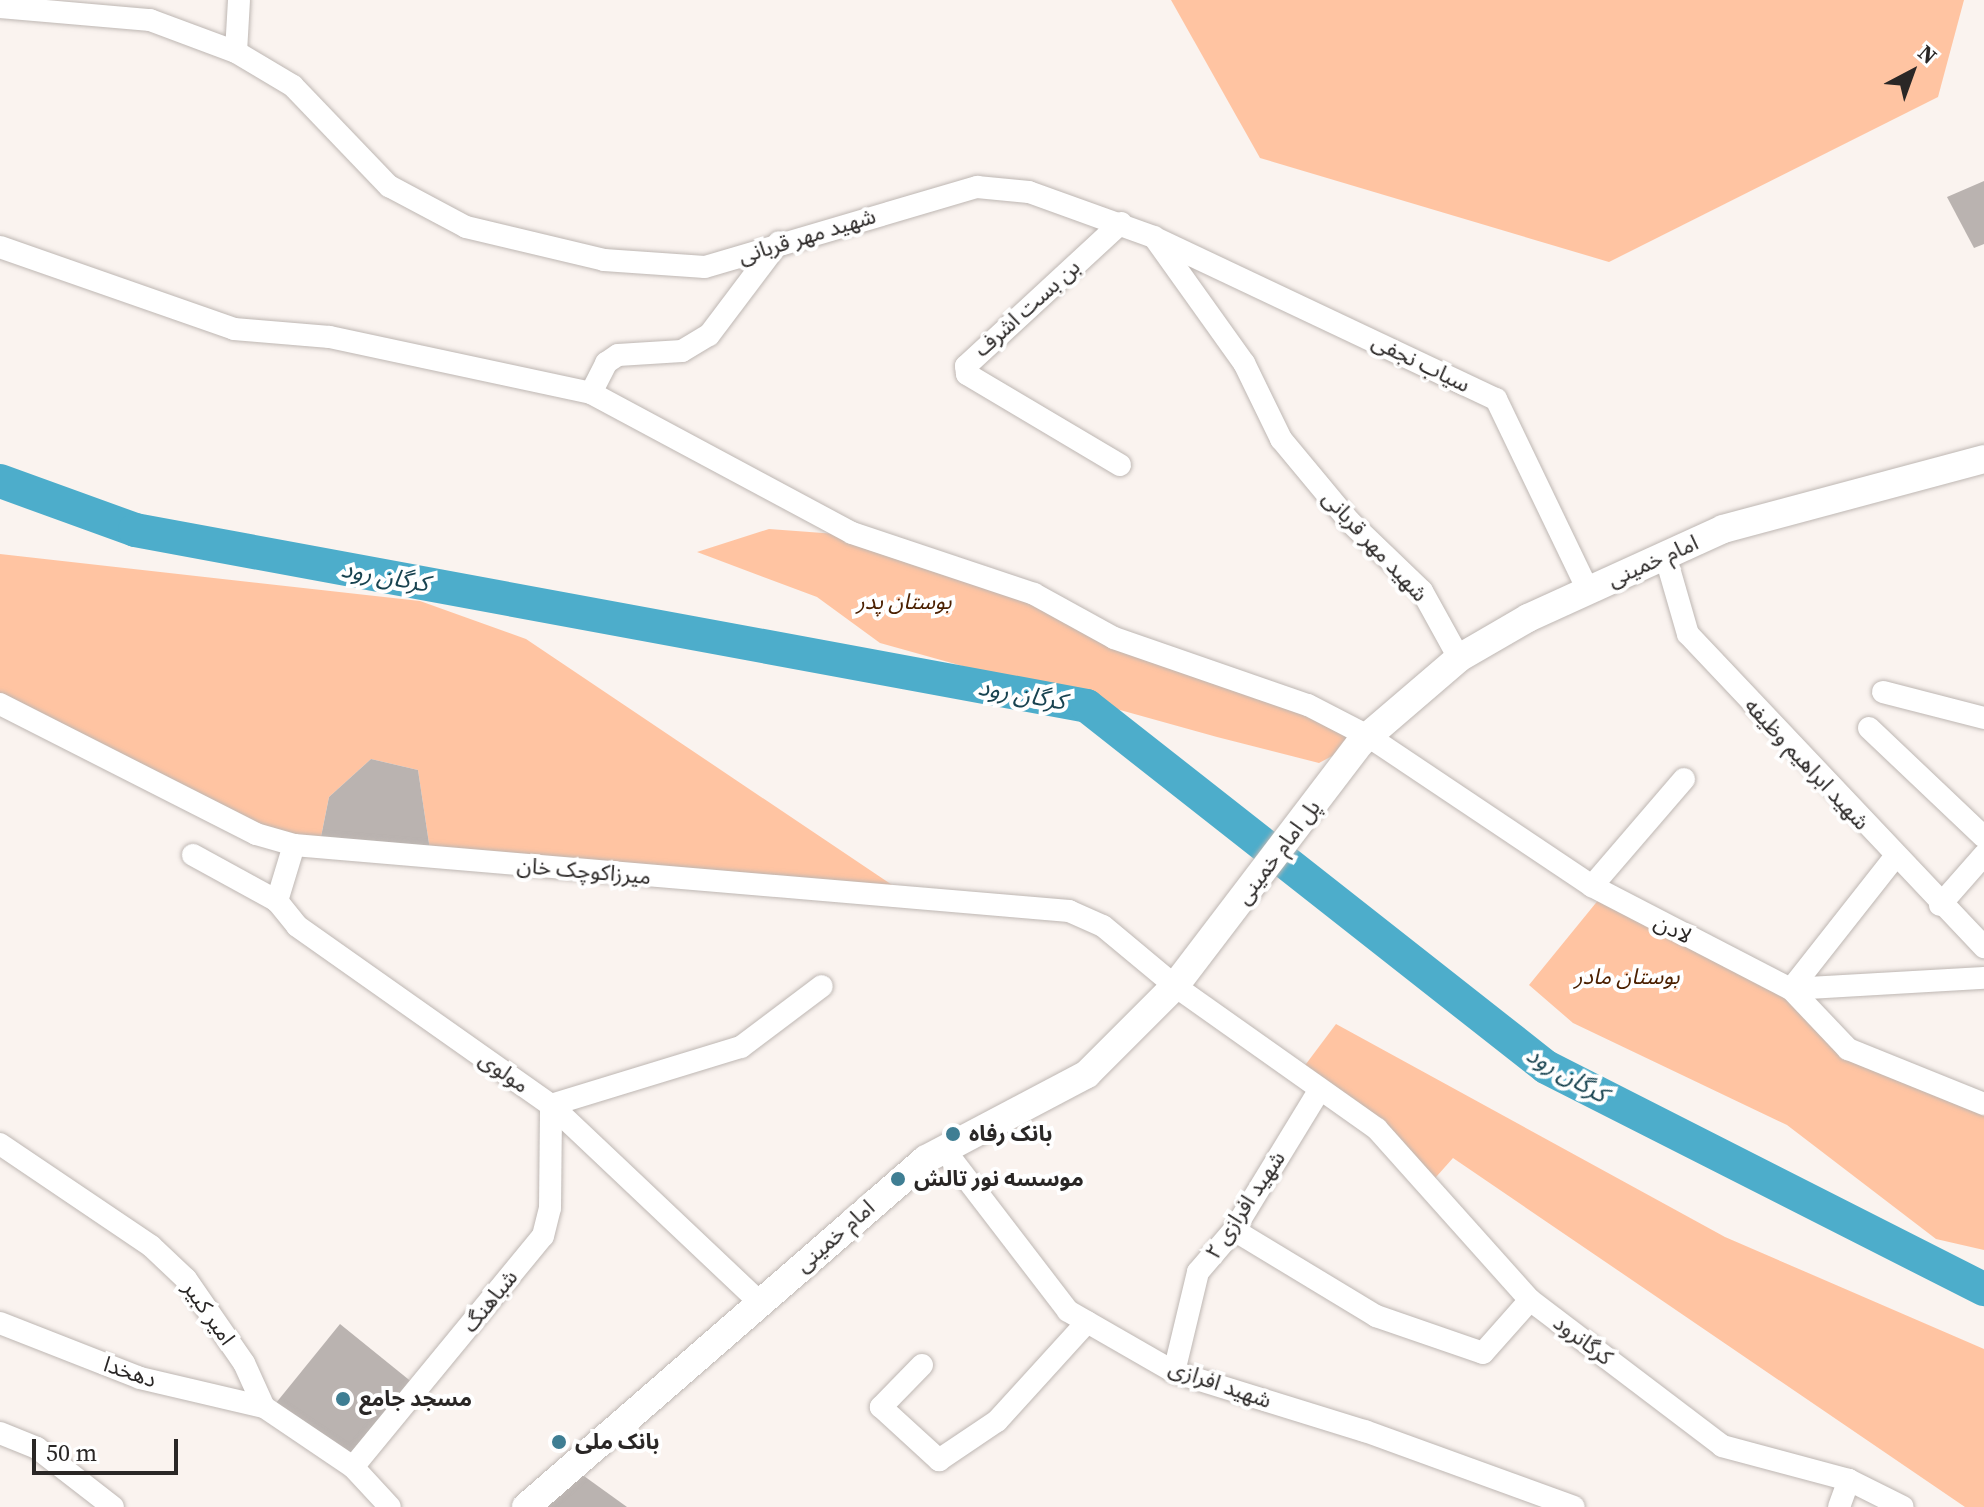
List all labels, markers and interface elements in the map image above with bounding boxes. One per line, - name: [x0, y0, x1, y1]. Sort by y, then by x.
- north arrow: [1872, 32, 1952, 112]
- text: N: [1912, 37, 1944, 70]
- street label: شهید مهر قربانی: [735, 203, 879, 269]
- street label: بن بست اشرف: [969, 254, 1085, 362]
- street label: سیاب نجفی: [1368, 328, 1474, 398]
- street label: شهید مهر قربانی: [1317, 485, 1433, 607]
- street label: امام خمینی: [1604, 529, 1702, 593]
- water label: کرگان رود: [339, 554, 431, 598]
- park label: بوستان پدر: [857, 589, 951, 615]
- water label: کرگان رود: [976, 672, 1068, 716]
- street label: شهید ابراهیم وظیفه: [1739, 693, 1875, 835]
- street label: پل امام خمینی: [1230, 794, 1326, 910]
- street label: میرزاکوچک خان: [516, 852, 652, 890]
- street label: لادن: [1650, 909, 1696, 949]
- park label: بوستان مادر: [1575, 964, 1679, 990]
- water label: کرگان رود: [1522, 1039, 1612, 1109]
- street label: مولوی: [474, 1045, 534, 1099]
- place label: بانک رفاه: [969, 1121, 1052, 1147]
- marker: بانک رفاه: [944, 1125, 962, 1143]
- street label: شهید افرازی ۲: [1199, 1146, 1291, 1264]
- place label: موسسه نور تالش: [914, 1166, 1084, 1192]
- marker: موسسه نور تالش: [889, 1170, 907, 1188]
- street label: امام خمینی: [790, 1194, 880, 1278]
- street label: شباهنگ: [457, 1264, 523, 1338]
- street label: امیر کبیر: [177, 1276, 241, 1350]
- street label: کرگانرود: [1548, 1309, 1618, 1371]
- street label: دهخدا: [100, 1351, 160, 1393]
- street label: شهید افرازی: [1165, 1354, 1275, 1414]
- place label: مسجد جامع: [359, 1386, 472, 1412]
- marker: مسجد جامع: [334, 1390, 352, 1408]
- scale bar: [36, 1423, 182, 1473]
- place label: بانک ملی: [575, 1429, 660, 1455]
- marker: بانک ملی: [550, 1433, 568, 1451]
- text: 50 m: [46, 1436, 97, 1469]

